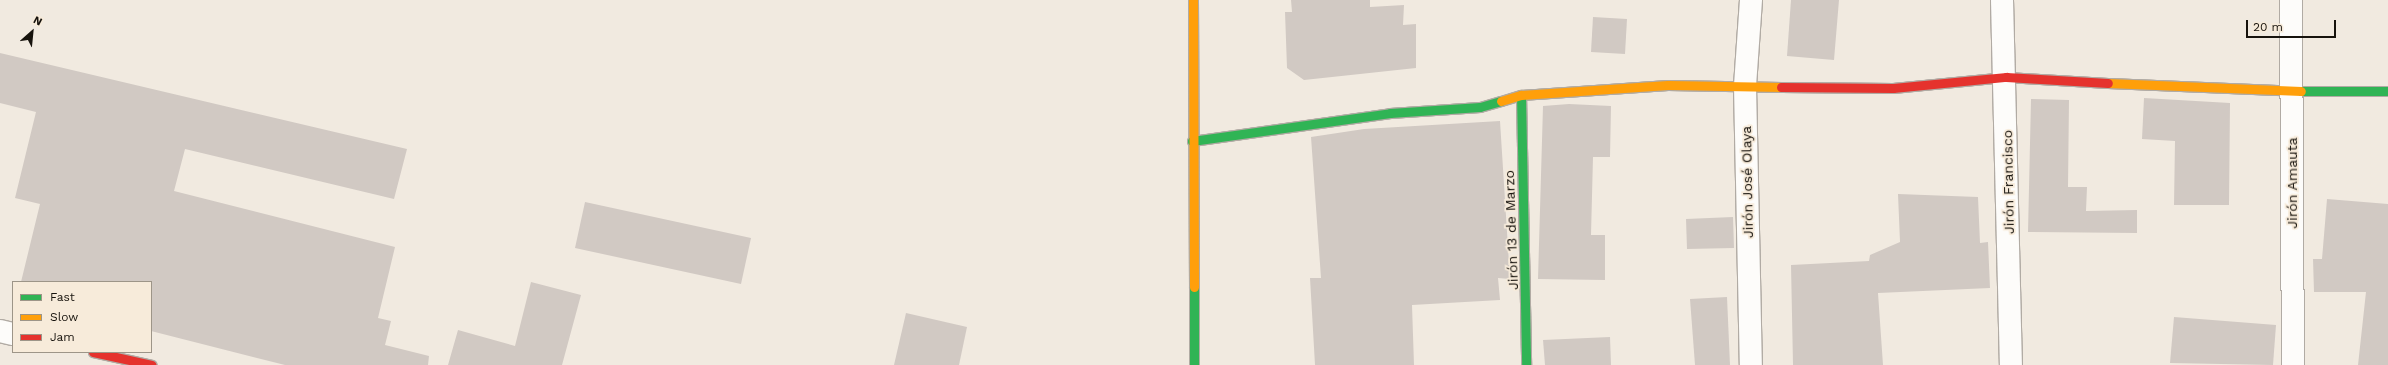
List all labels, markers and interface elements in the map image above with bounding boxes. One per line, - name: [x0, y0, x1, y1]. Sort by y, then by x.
- north arrow: [12, 12, 52, 52]
- scale bar: [2248, 12, 2338, 38]
- text: N: [31, 13, 44, 29]
- text: 20 m: [2253, 20, 2283, 34]
- street label: Jirón José Olaya: [1738, 126, 1756, 238]
- street label: Jirón Francisco: [1999, 130, 2017, 234]
- street label: Jirón Amauta: [2284, 137, 2300, 229]
- street label: Jirón 13 de Marzo: [1501, 170, 1521, 290]
- legend: [12, 281, 152, 353]
- text: Fast: [50, 290, 75, 304]
- text: Slow: [50, 310, 78, 324]
- text: Jam: [50, 330, 75, 344]

